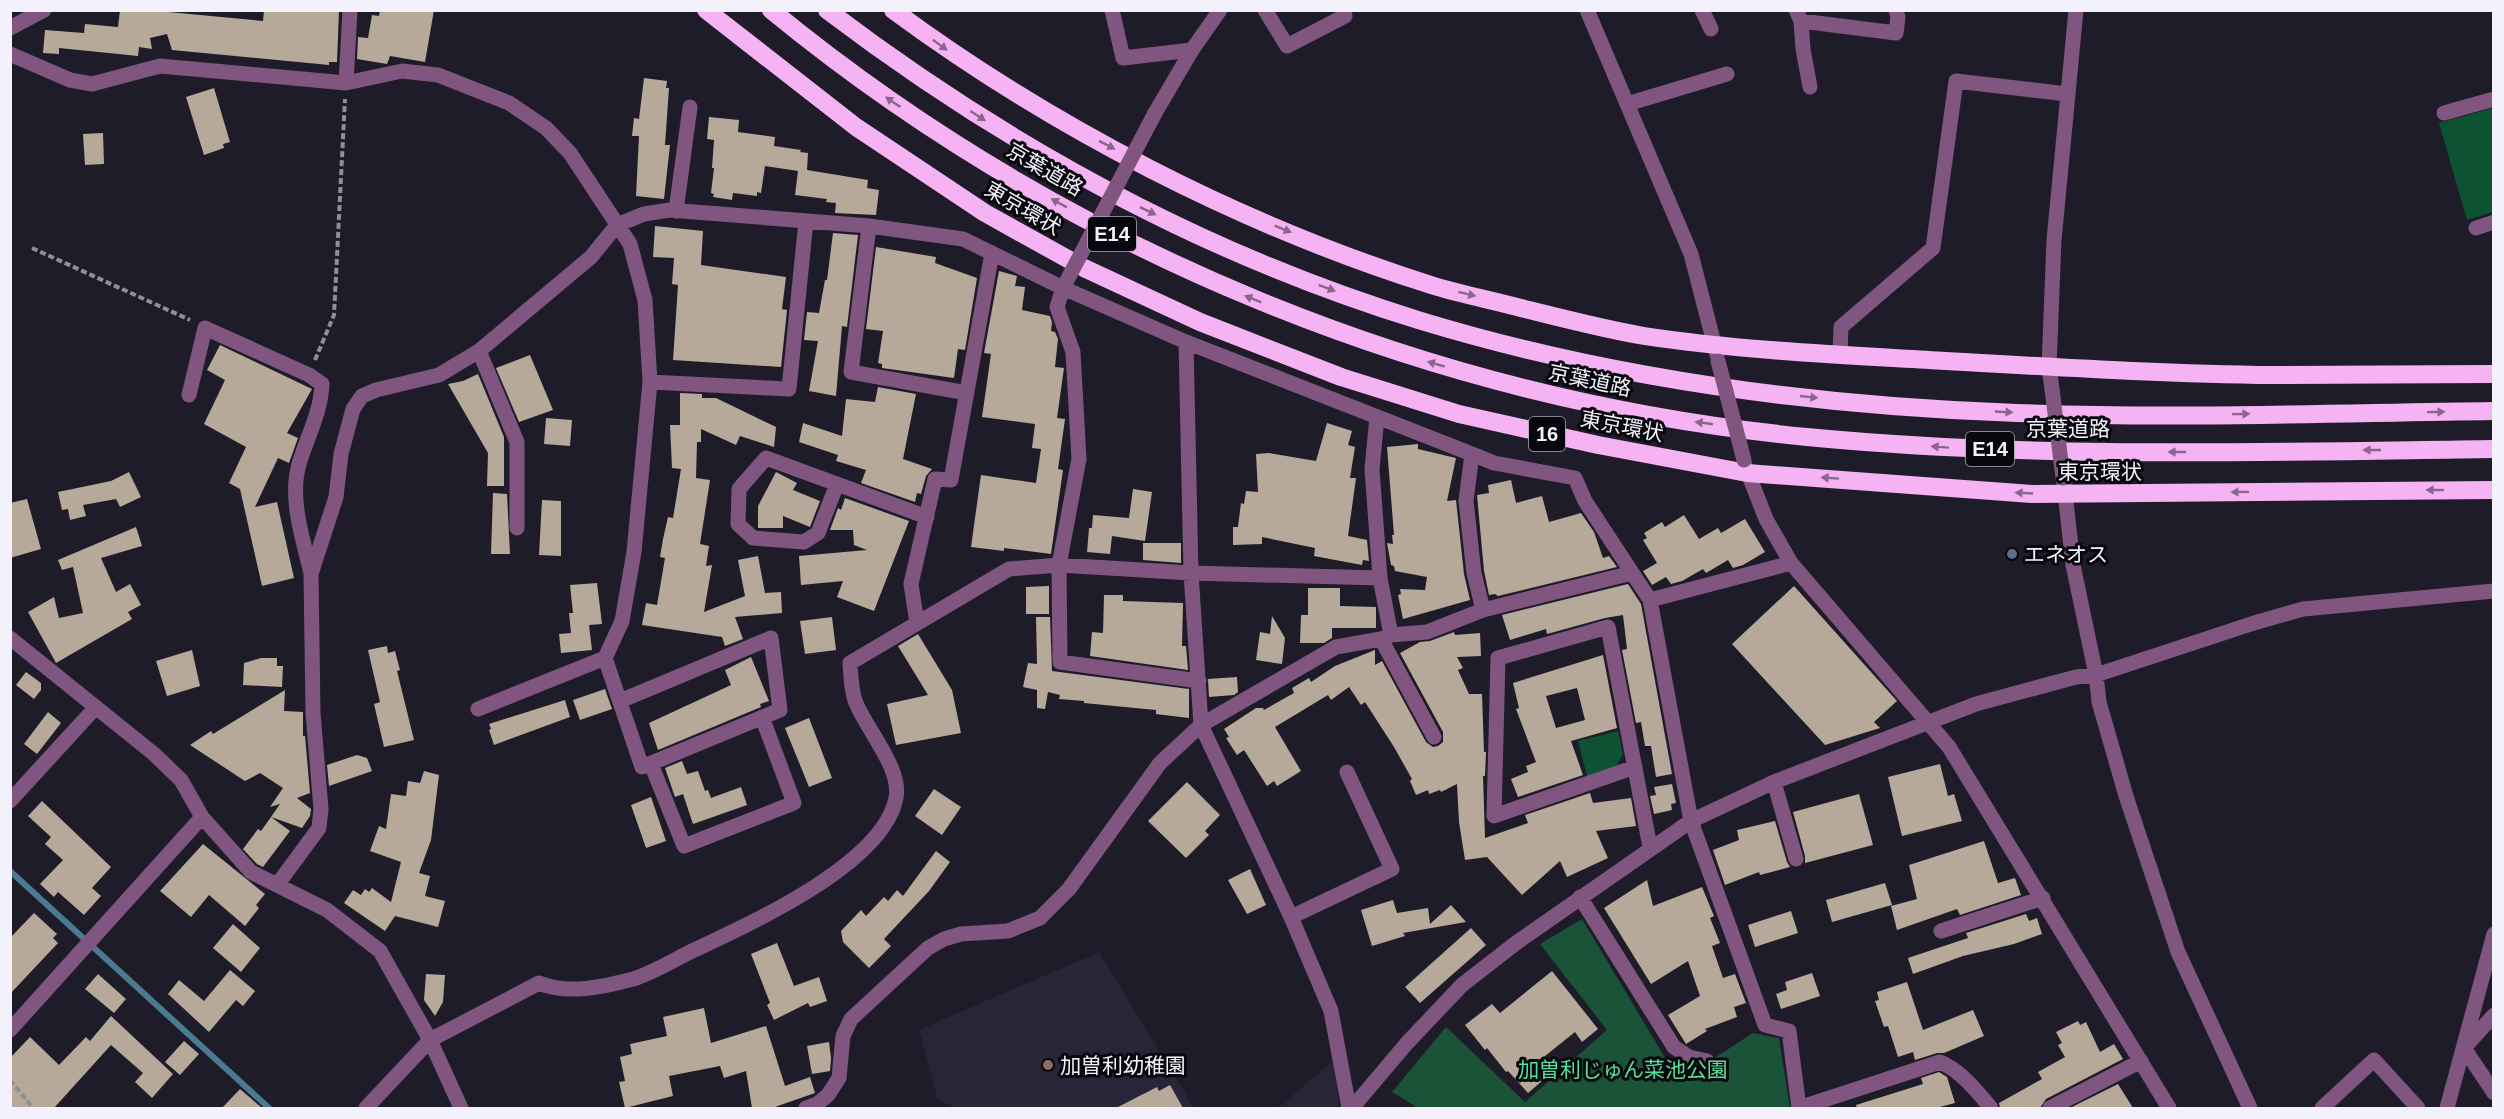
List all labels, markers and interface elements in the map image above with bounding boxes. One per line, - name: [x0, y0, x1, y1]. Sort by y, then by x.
- one-way arrow: [931, 39, 947, 51]
- one-way arrow: [885, 96, 901, 107]
- one-way arrow: [970, 110, 986, 121]
- street label: 京葉道路: [1003, 138, 1087, 200]
- one-way arrow: [1099, 140, 1116, 150]
- street label: 東京環状: [981, 177, 1065, 239]
- one-way arrow: [1051, 198, 1067, 209]
- one-way arrow: [1140, 206, 1157, 216]
- road number: E14: [1088, 217, 1136, 251]
- one-way arrow: [1274, 225, 1292, 234]
- one-way arrow: [1319, 283, 1337, 293]
- one-way arrow: [1458, 289, 1476, 299]
- one-way arrow: [1244, 293, 1262, 303]
- one-way arrow: [1427, 359, 1445, 368]
- street label: 京葉道路: [1547, 360, 1633, 400]
- one-way arrow: [1800, 392, 1819, 402]
- street label: 東京環状: [1579, 407, 1665, 445]
- one-way arrow: [2426, 407, 2445, 417]
- one-way arrow: [1994, 408, 2013, 417]
- one-way arrow: [2231, 410, 2250, 419]
- road number: 16: [1529, 417, 1565, 451]
- street label: 京葉道路: [2026, 417, 2110, 440]
- one-way arrow: [1695, 419, 1714, 428]
- road number: E14: [1966, 432, 2014, 466]
- one-way arrow: [1931, 442, 1950, 451]
- one-way arrow: [2363, 445, 2382, 455]
- one-way arrow: [2168, 447, 2187, 456]
- street label: 東京環状: [2058, 460, 2142, 483]
- one-way arrow: [1820, 474, 1839, 483]
- one-way arrow: [2426, 486, 2445, 495]
- one-way arrow: [2231, 487, 2250, 497]
- one-way arrow: [2015, 488, 2034, 498]
- place label: エネオス: [2024, 543, 2108, 566]
- marker: エネオス: [2005, 547, 2019, 561]
- place label: 加曽利幼稚園: [1060, 1054, 1186, 1077]
- marker: 加曽利幼稚園: [1041, 1058, 1055, 1072]
- park label: 加曽利じゅん菜池公園: [1518, 1058, 1728, 1081]

